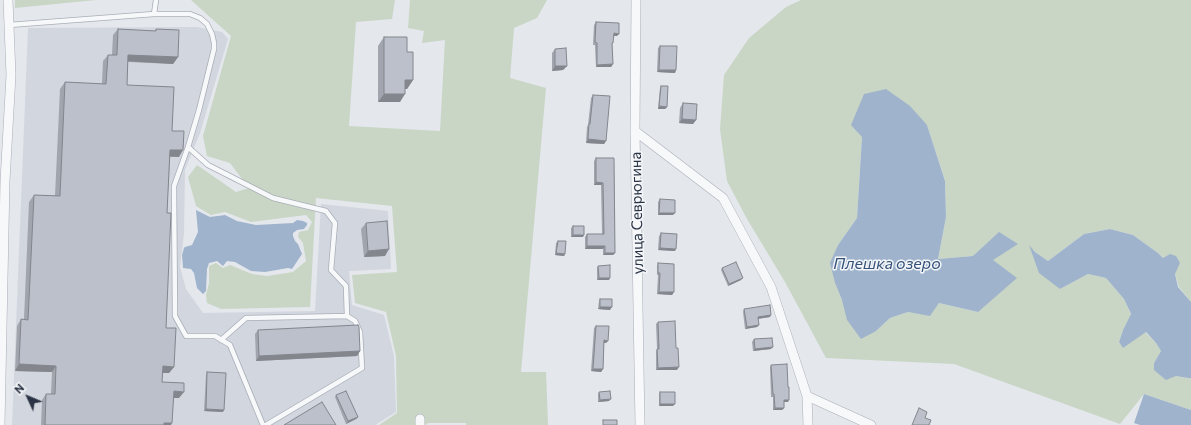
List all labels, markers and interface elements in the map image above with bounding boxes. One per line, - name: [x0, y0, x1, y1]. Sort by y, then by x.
- street label: улица Севрюгина: [627, 152, 647, 274]
- water label: Плешка озеро: [833, 254, 941, 274]
- north arrow: [8, 377, 48, 417]
- text: N: [11, 381, 27, 396]

